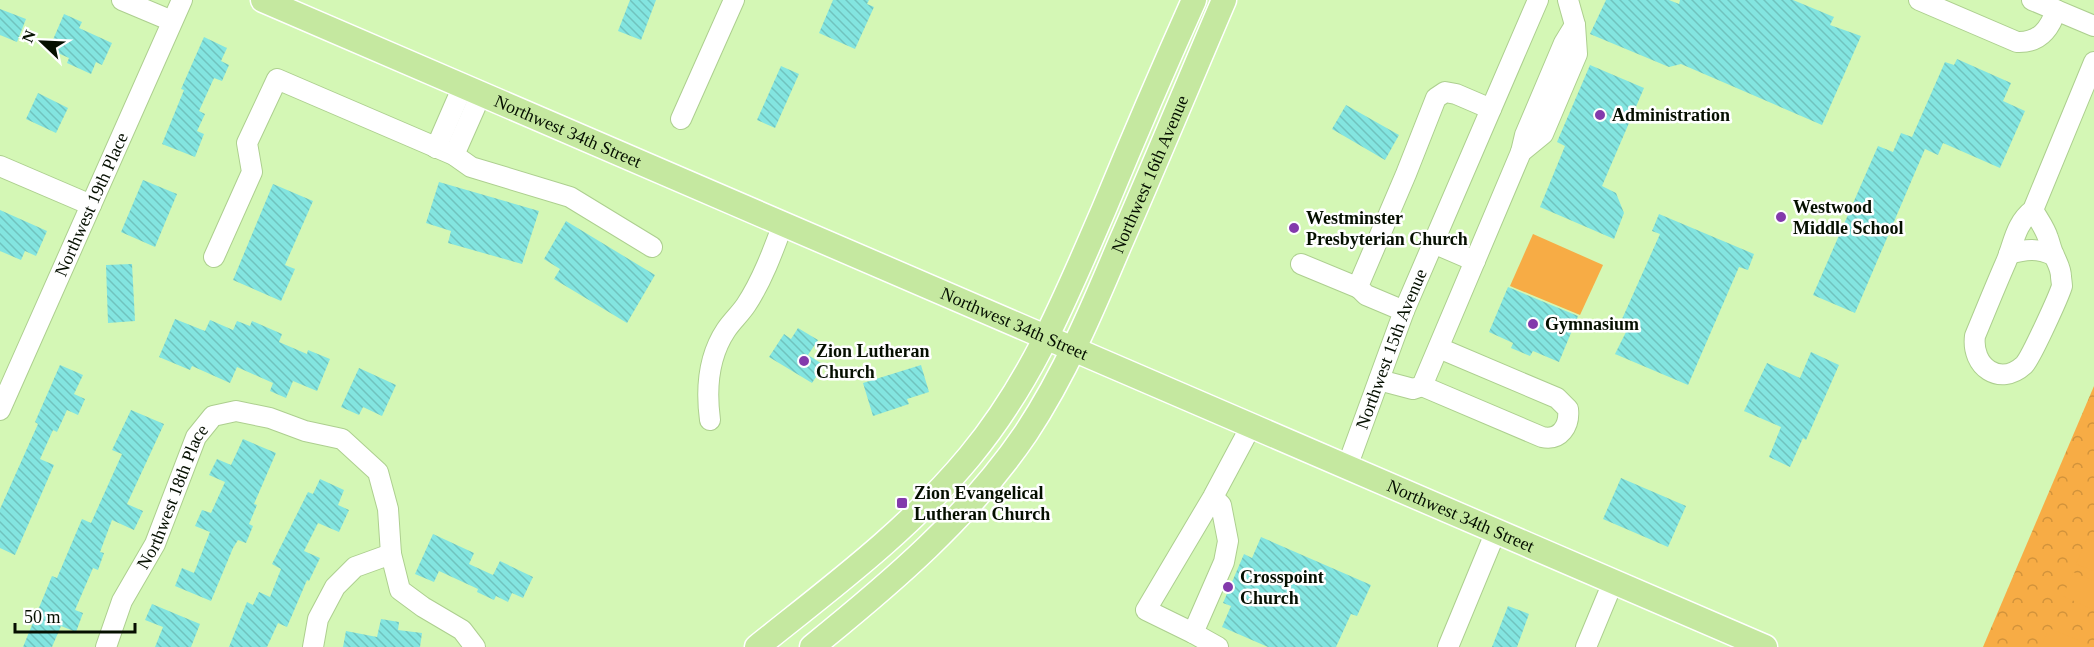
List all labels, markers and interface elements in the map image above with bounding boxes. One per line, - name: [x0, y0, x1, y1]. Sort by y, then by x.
- north arrow: [12, 12, 72, 72]
- text: N: [19, 27, 39, 45]
- street label: Northwest 34th Street: [491, 91, 644, 172]
- street label: Northwest 16th Avenue: [1107, 92, 1192, 256]
- place label: Administration: [1612, 105, 1730, 125]
- marker: Administration: [1593, 108, 1607, 122]
- street label: Northwest 19th Place: [51, 129, 132, 279]
- place label: Westwood Middle School: [1793, 197, 1904, 238]
- place label: Westminster Presbyterian Church: [1306, 208, 1468, 249]
- marker: Westwood Middle School: [1774, 210, 1788, 224]
- marker: Westminster Presbyterian Church: [1287, 221, 1301, 235]
- street label: Northwest 15th Avenue: [1352, 266, 1431, 432]
- street label: Northwest 34th Street: [938, 283, 1091, 364]
- place label: Gymnasium: [1545, 314, 1639, 334]
- marker: Gymnasium: [1526, 317, 1540, 331]
- place label: Zion Lutheran Church: [816, 341, 930, 382]
- marker: Zion Lutheran Church: [797, 354, 811, 368]
- street label: Northwest 18th Place: [133, 420, 212, 572]
- street label: Northwest 34th Street: [1384, 475, 1537, 556]
- place label: Zion Evangelical Lutheran Church: [914, 483, 1050, 524]
- marker: Zion Evangelical Lutheran Church: [895, 496, 909, 510]
- place label: Crosspoint Church: [1240, 567, 1324, 608]
- marker: Crosspoint Church: [1221, 580, 1235, 594]
- scale bar: [15, 596, 135, 634]
- text: 50 m: [24, 607, 61, 627]

